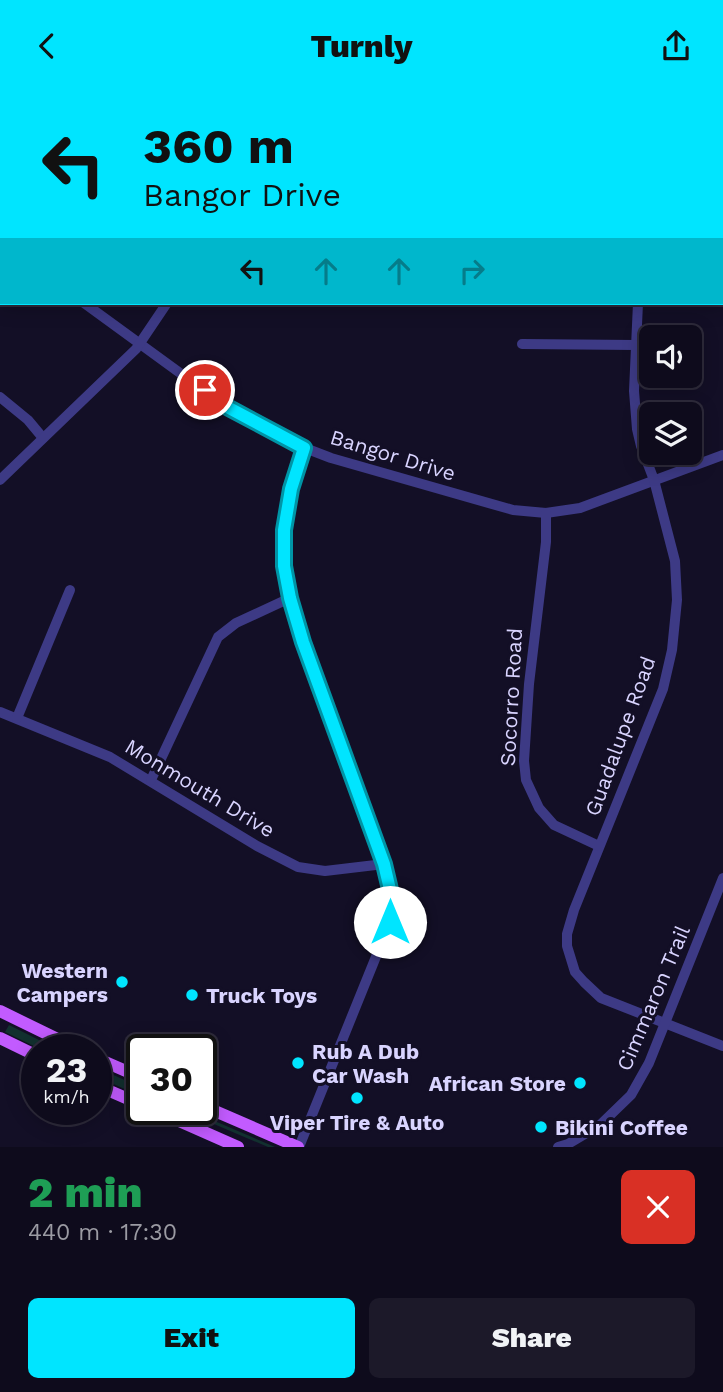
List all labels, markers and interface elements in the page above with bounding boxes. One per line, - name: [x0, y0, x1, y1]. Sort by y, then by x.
- icon: back: [28, 27, 66, 65]
- text: Turnly: [311, 27, 412, 65]
- icon: share: [657, 27, 695, 65]
- text: 360 m: [143, 117, 294, 175]
- icon: left: [28, 119, 119, 210]
- text: Bangor Drive: [143, 176, 341, 214]
- icon: left: [234, 252, 272, 290]
- icon: ahead: [307, 252, 345, 290]
- icon: ahead: [380, 252, 418, 290]
- icon: right: [453, 252, 491, 290]
- map controls: [639, 325, 702, 465]
- button: sound: [639, 325, 702, 388]
- pin: [175, 360, 235, 420]
- icon: arrive: [186, 371, 224, 409]
- button: layers: [639, 402, 702, 465]
- street label: Bangor Drive: [327, 424, 459, 486]
- street label: Socorro Road: [495, 627, 527, 767]
- street label: Guadalupe Road: [579, 653, 661, 819]
- street label: Monmouth Drive: [121, 733, 279, 843]
- position arrow: [353, 885, 427, 959]
- street label: Cimmaron Trail: [611, 921, 695, 1075]
- place label: Western Campers: [16, 958, 108, 1007]
- marker: Western Campers: [114, 974, 130, 990]
- place label: Truck Toys: [206, 983, 317, 1008]
- marker: Truck Toys: [184, 987, 200, 1003]
- speed limit sign: 30: [126, 1034, 217, 1125]
- place label: Rub A Dub Car Wash: [312, 1039, 419, 1088]
- text: 23: [46, 1049, 87, 1091]
- marker: Rub A Dub Car Wash: [290, 1055, 306, 1071]
- place label: African Store: [429, 1071, 566, 1096]
- marker: African Store: [572, 1075, 588, 1091]
- text: km/h: [43, 1086, 90, 1107]
- marker: Viper Tire & Auto: [349, 1090, 365, 1106]
- place label: Viper Tire & Auto: [270, 1110, 444, 1135]
- place label: Bikini Coffee: [555, 1115, 688, 1140]
- marker: Bikini Coffee: [533, 1119, 549, 1135]
- text: 2 min: [28, 1168, 142, 1217]
- button: close: [621, 1170, 695, 1244]
- text: 440 m · 17:30: [28, 1219, 177, 1246]
- button: Exit: [28, 1298, 355, 1378]
- button: Share: [369, 1298, 695, 1378]

